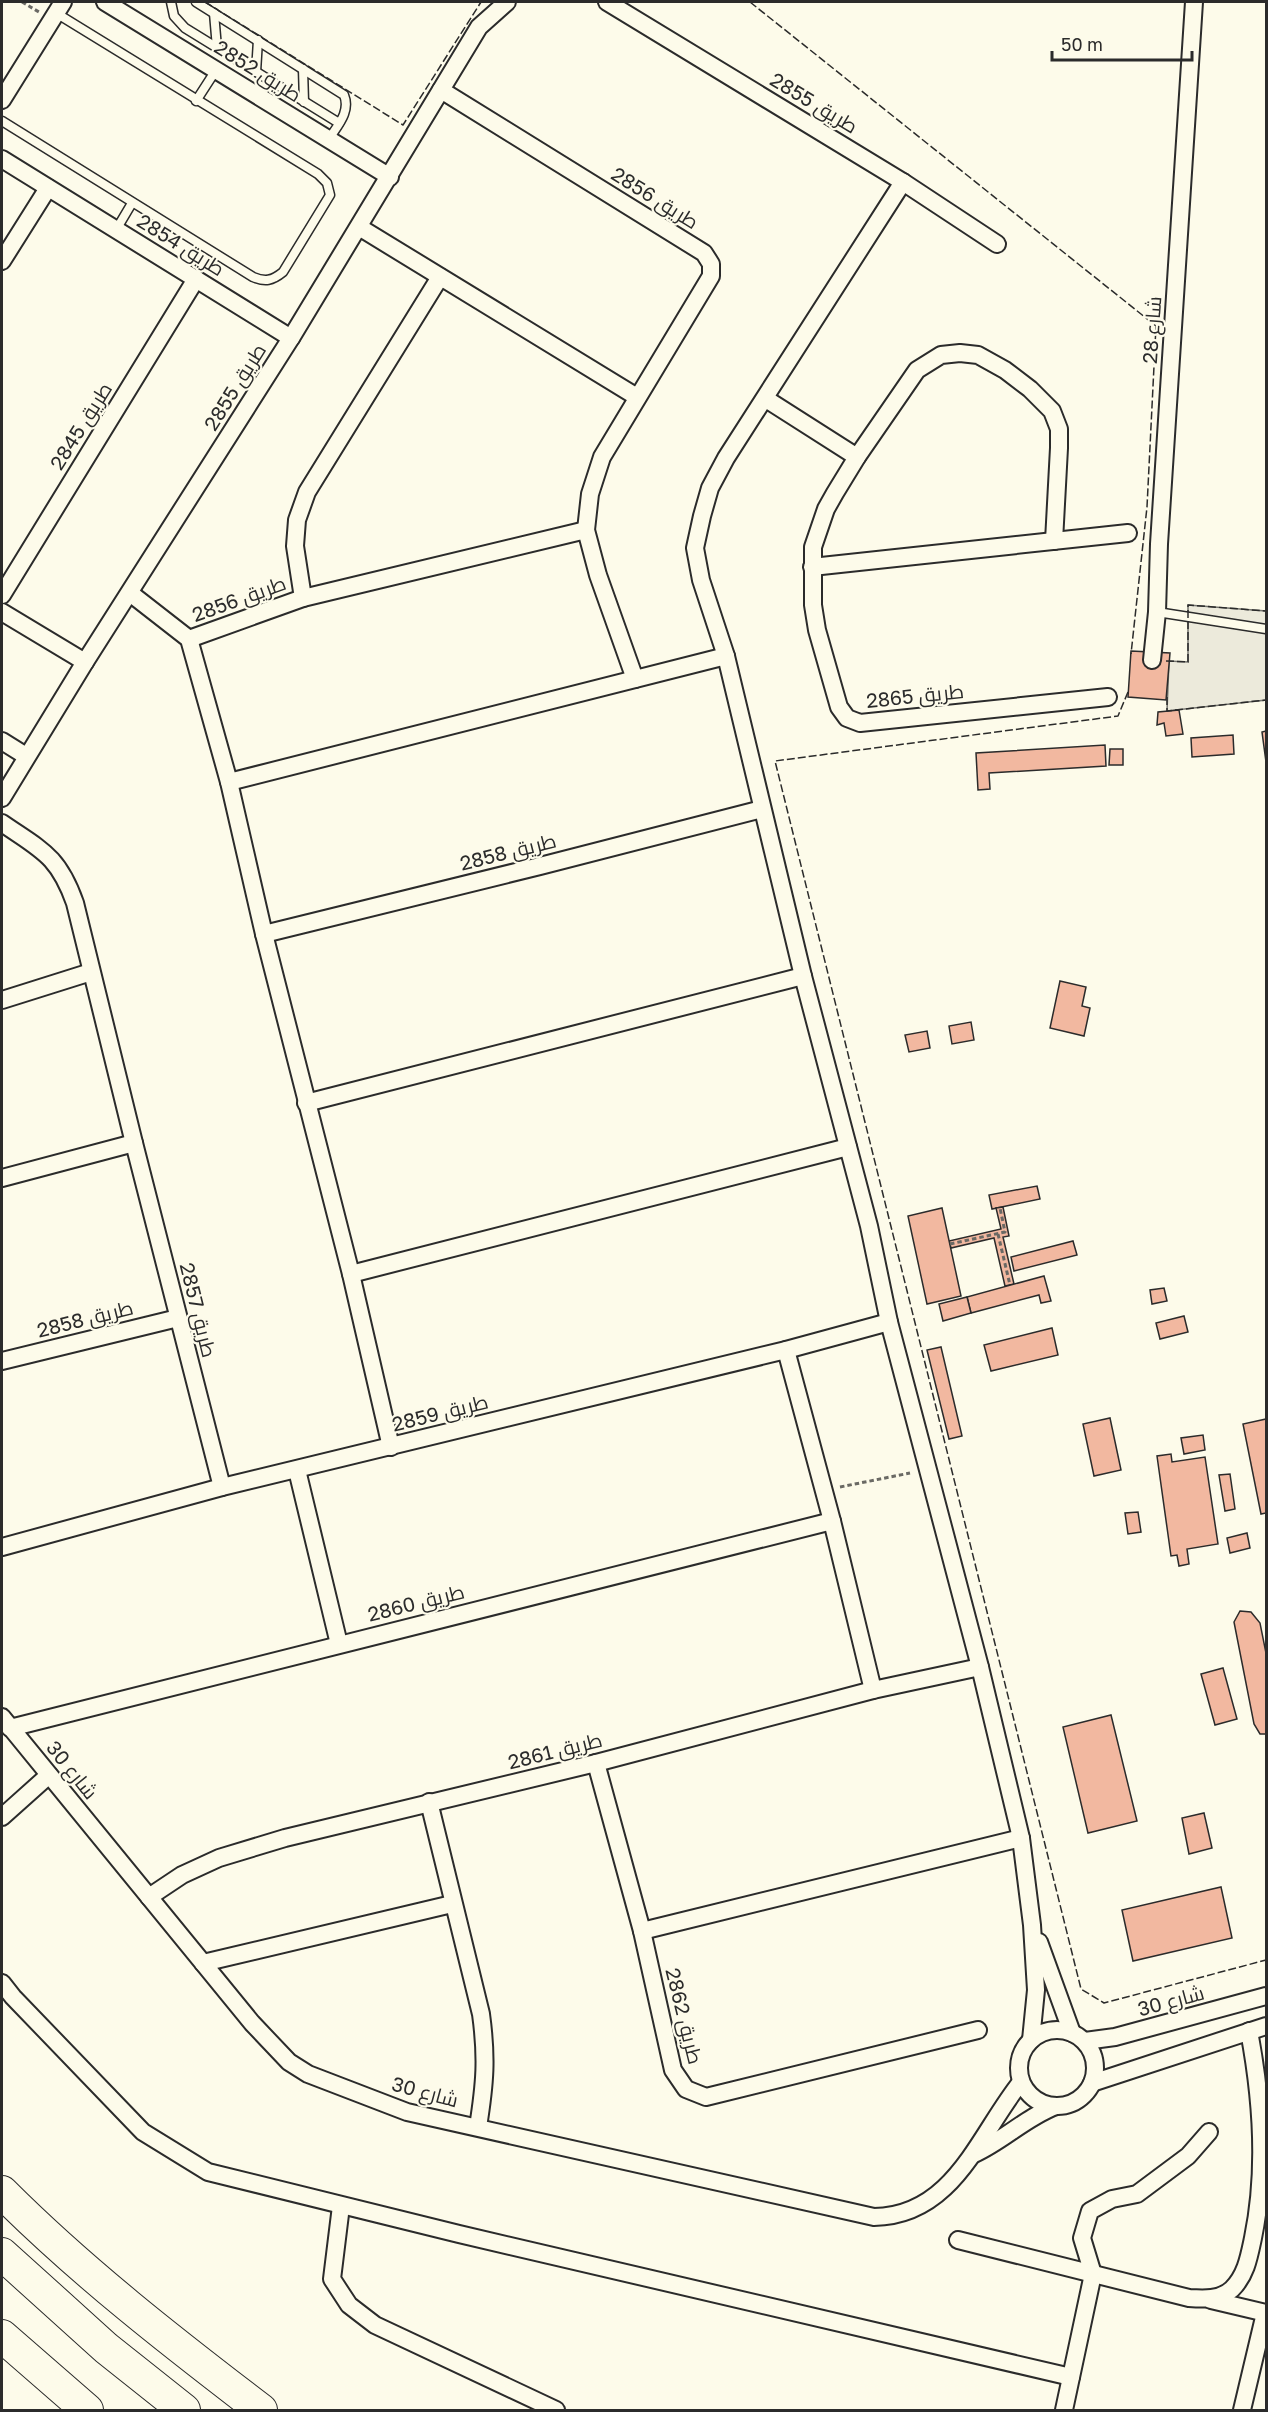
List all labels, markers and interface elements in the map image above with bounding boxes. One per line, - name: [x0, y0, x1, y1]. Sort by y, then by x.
- scale bar: [1052, 24, 1192, 62]
- text: 50 m: [1061, 33, 1103, 55]
- street label: طريق 2852: [210, 34, 306, 108]
- street label: طريق 2855: [765, 67, 863, 139]
- street label: طريق 2856: [606, 161, 704, 235]
- street label: طريق 2854: [132, 208, 230, 282]
- street label: شارع 28: [1137, 295, 1168, 365]
- street label: طريق 2855: [198, 339, 272, 435]
- street label: طريق 2845: [44, 377, 118, 475]
- street label: طريق 2856: [188, 570, 290, 628]
- street label: طريق 2865: [865, 678, 965, 714]
- street label: طريق 2858: [457, 827, 559, 877]
- street label: طريق 2857: [174, 1260, 222, 1360]
- street label: طريق 2858: [34, 1294, 136, 1344]
- street label: طريق 2859: [389, 1389, 491, 1437]
- street label: طريق 2860: [365, 1578, 467, 1628]
- street label: طريق 2861: [505, 1727, 605, 1775]
- street label: شارع 30: [40, 1735, 103, 1805]
- street label: طريق 2862: [660, 1965, 708, 2067]
- street label: شارع 30: [1135, 1980, 1207, 2023]
- street label: شارع 30: [389, 2071, 461, 2114]

